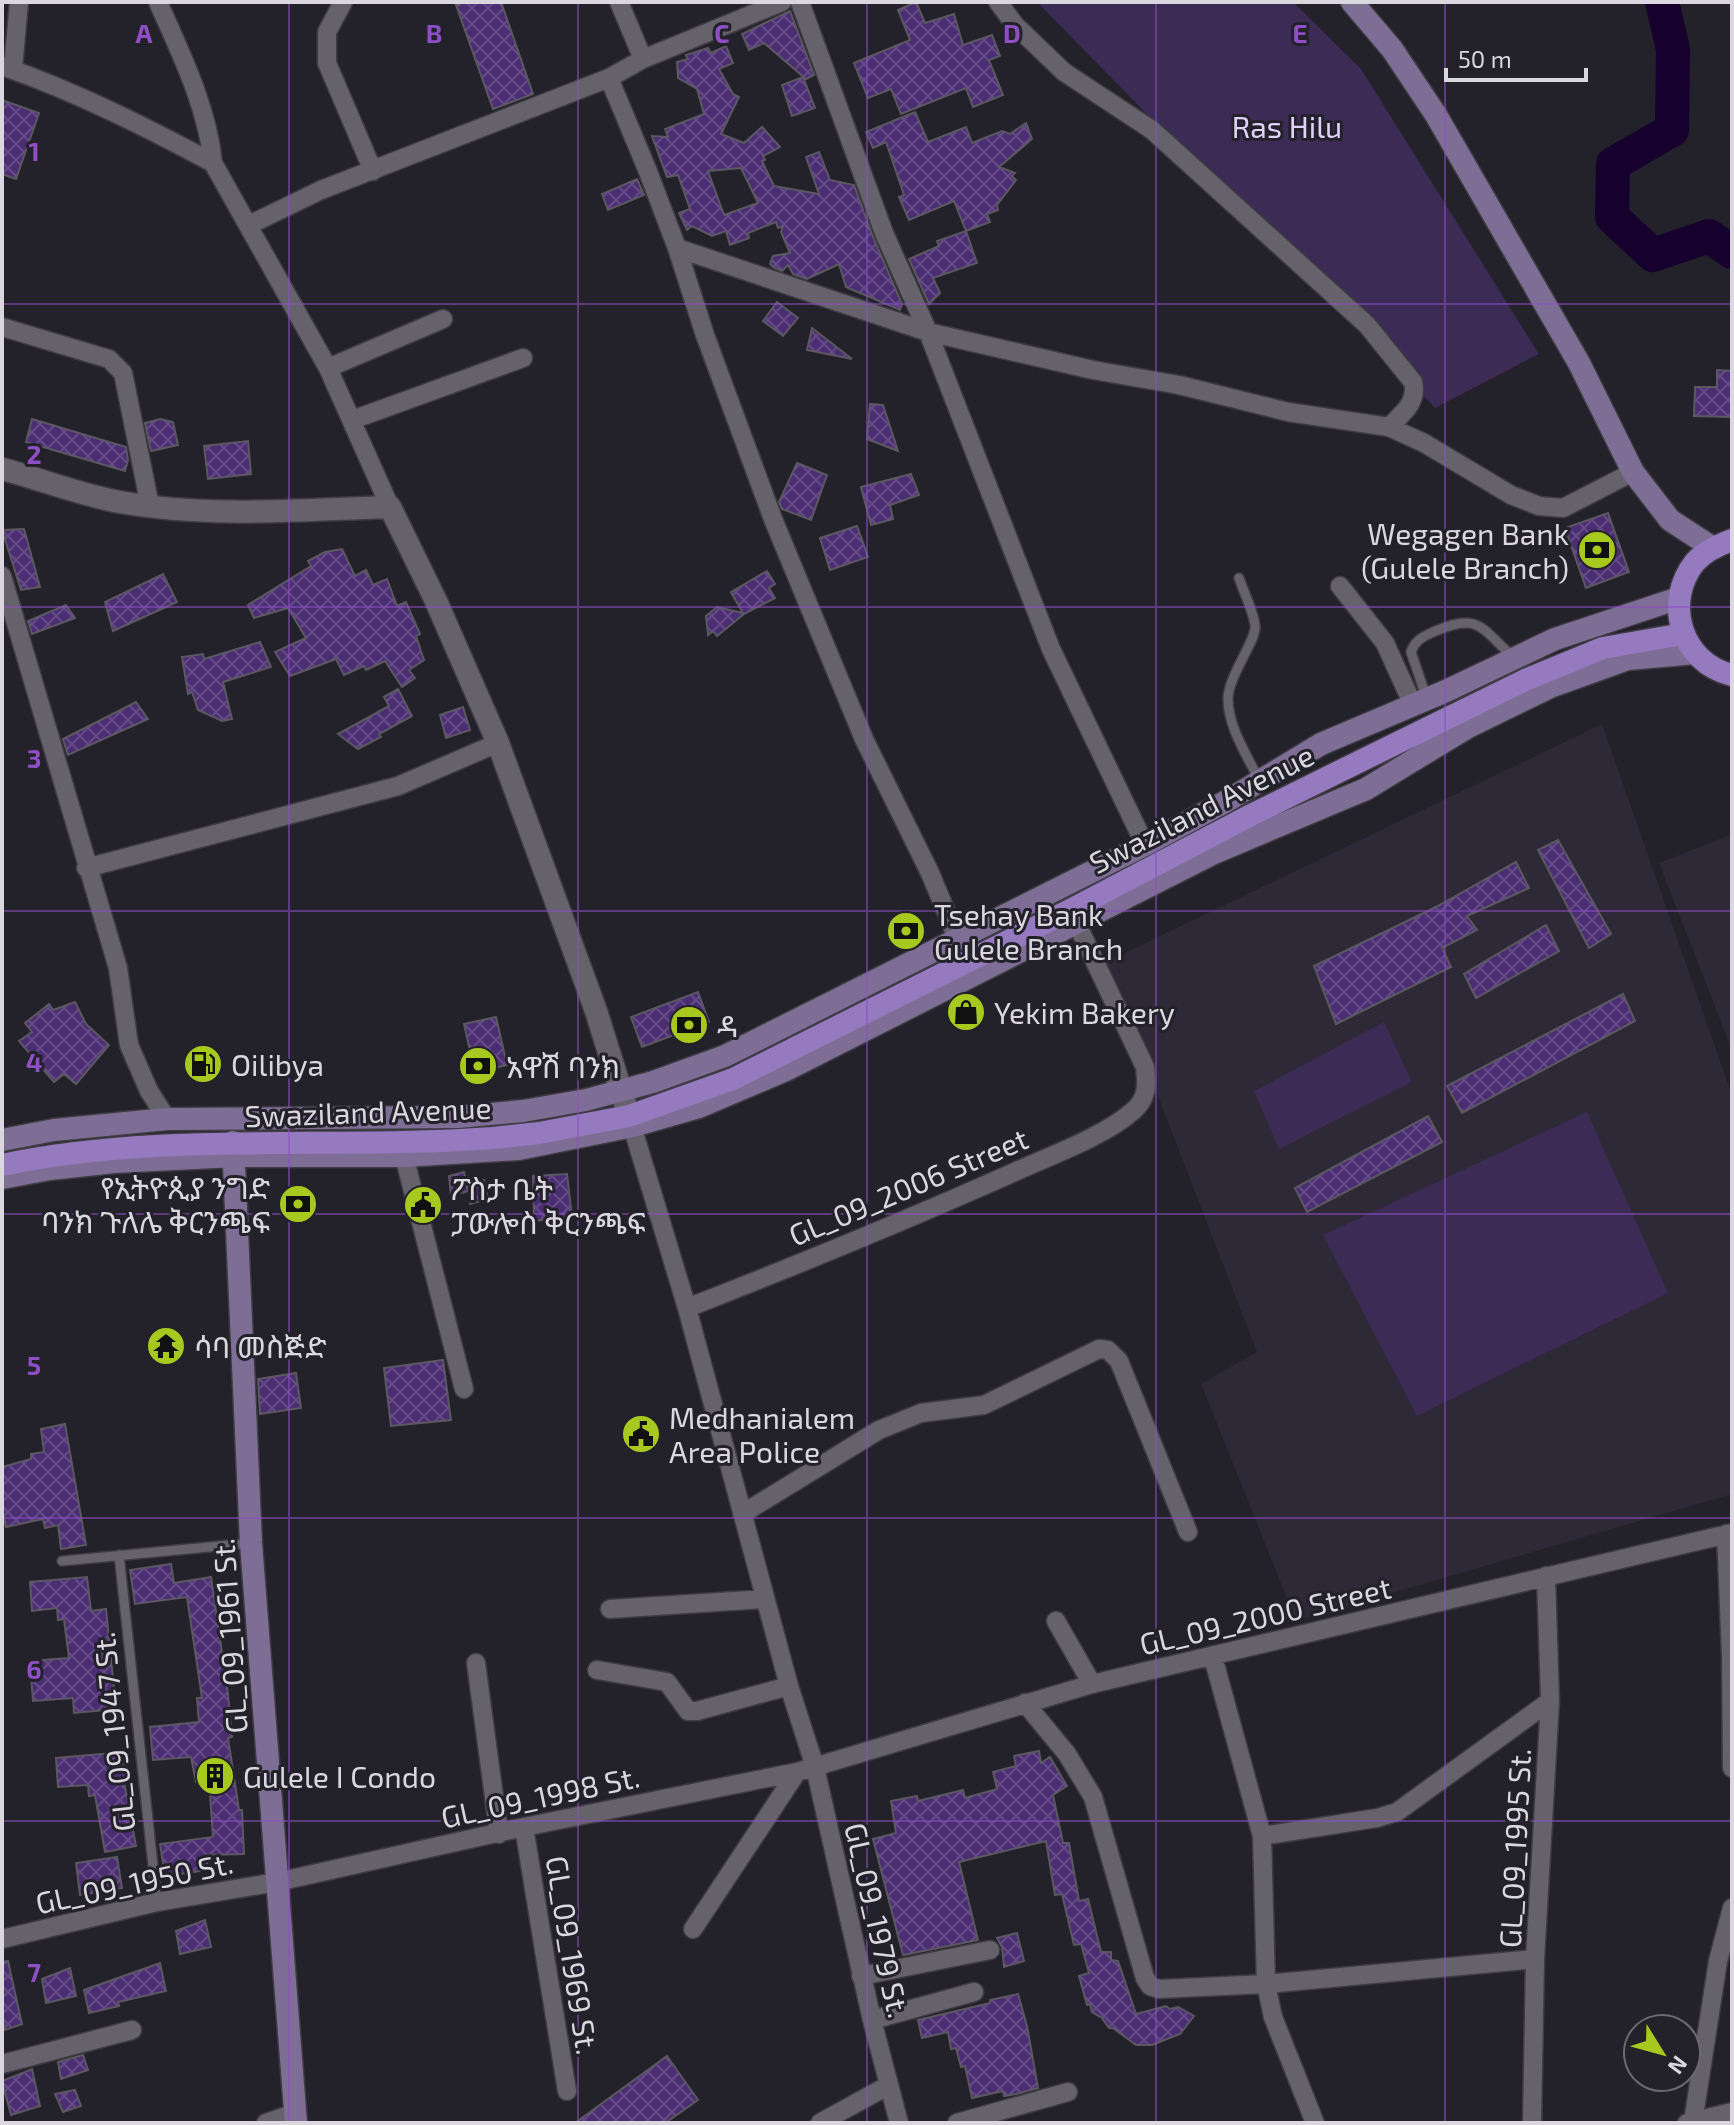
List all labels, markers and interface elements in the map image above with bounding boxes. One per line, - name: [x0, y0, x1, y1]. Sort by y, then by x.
- text: A: [136, 17, 153, 48]
- text: B: [426, 17, 442, 48]
- text: C: [714, 17, 730, 48]
- text: D: [1003, 17, 1021, 48]
- text: E: [1292, 17, 1308, 48]
- scale bar: [1446, 32, 1586, 82]
- text: 50 m: [1458, 44, 1512, 73]
- park label: Ras Hilu: [1232, 108, 1342, 144]
- text: 1: [28, 135, 40, 166]
- text: 2: [26, 438, 42, 469]
- place label: Wegagen Bank (Gulele Branch): [1361, 515, 1569, 585]
- bank icon: Wegagen Bank (Gulele Branch): [1576, 529, 1618, 571]
- street label: Swaziland Avenue: [1083, 736, 1319, 880]
- text: 3: [27, 742, 41, 773]
- place label: Tsehay Bank Gulele Branch: [934, 896, 1123, 966]
- bank icon: Tsehay Bank Gulele Branch: [885, 910, 927, 952]
- shop icon: Yekim Bakery: [945, 991, 987, 1033]
- place label: Yekim Bakery: [994, 994, 1175, 1030]
- bank icon: ዳ: [668, 1004, 710, 1046]
- place label: ዳ: [717, 1007, 739, 1043]
- fuel station icon: Oilibya: [182, 1043, 224, 1085]
- bank icon: አዋሽ ባንክ: [457, 1045, 499, 1087]
- text: 4: [26, 1046, 42, 1077]
- place label: Oilibya: [231, 1046, 324, 1082]
- place label: አዋሽ ባንክ: [506, 1048, 620, 1084]
- street label: Swaziland Avenue: [244, 1089, 492, 1133]
- street label: GL_09_2006 Street: [783, 1119, 1033, 1253]
- place label: የኢትዮጲያ ንግድ ባንክ ጉለሌ ቅርንጫፍ: [41, 1169, 270, 1239]
- place label: ፖስታ ቤት ፓውሎስ ቅርንጫፍ: [451, 1170, 646, 1240]
- bank icon: የኢትዮጲያ ንግድ ባንክ ጉለሌ ቅርንጫፍ: [277, 1183, 319, 1225]
- public building icon: ፖስታ ቤት ፓውሎስ ቅርንጫፍ: [402, 1184, 444, 1226]
- temple icon: ሳባ መስጅድ: [145, 1325, 187, 1367]
- place label: ሳባ መስጅድ: [194, 1328, 326, 1364]
- text: 5: [27, 1349, 41, 1380]
- place label: Medhanialem Area Police: [669, 1399, 855, 1469]
- public building icon: Medhanialem Area Police: [620, 1413, 662, 1455]
- street label: GL_09_1961 St.: [204, 1537, 254, 1735]
- street label: GL_09_2000 Street: [1136, 1569, 1394, 1661]
- street label: GL_09_1947 St.: [85, 1630, 141, 1834]
- text: 6: [26, 1653, 42, 1684]
- street label: GL_09_1995 St.: [1491, 1747, 1537, 1949]
- building icon: Gulele I Condo: [194, 1755, 236, 1797]
- street label: GL_09_1998 St.: [438, 1757, 642, 1835]
- place label: Gulele I Condo: [243, 1758, 436, 1794]
- street label: GL_09_1979 St.: [838, 1819, 918, 2021]
- street label: GL_09_1950 St.: [32, 1844, 236, 1920]
- street label: GL_09_1969 St.: [540, 1853, 606, 2057]
- text: 7: [27, 1956, 41, 1987]
- north arrow: [1622, 2013, 1702, 2093]
- text: N: [1664, 2051, 1694, 2080]

